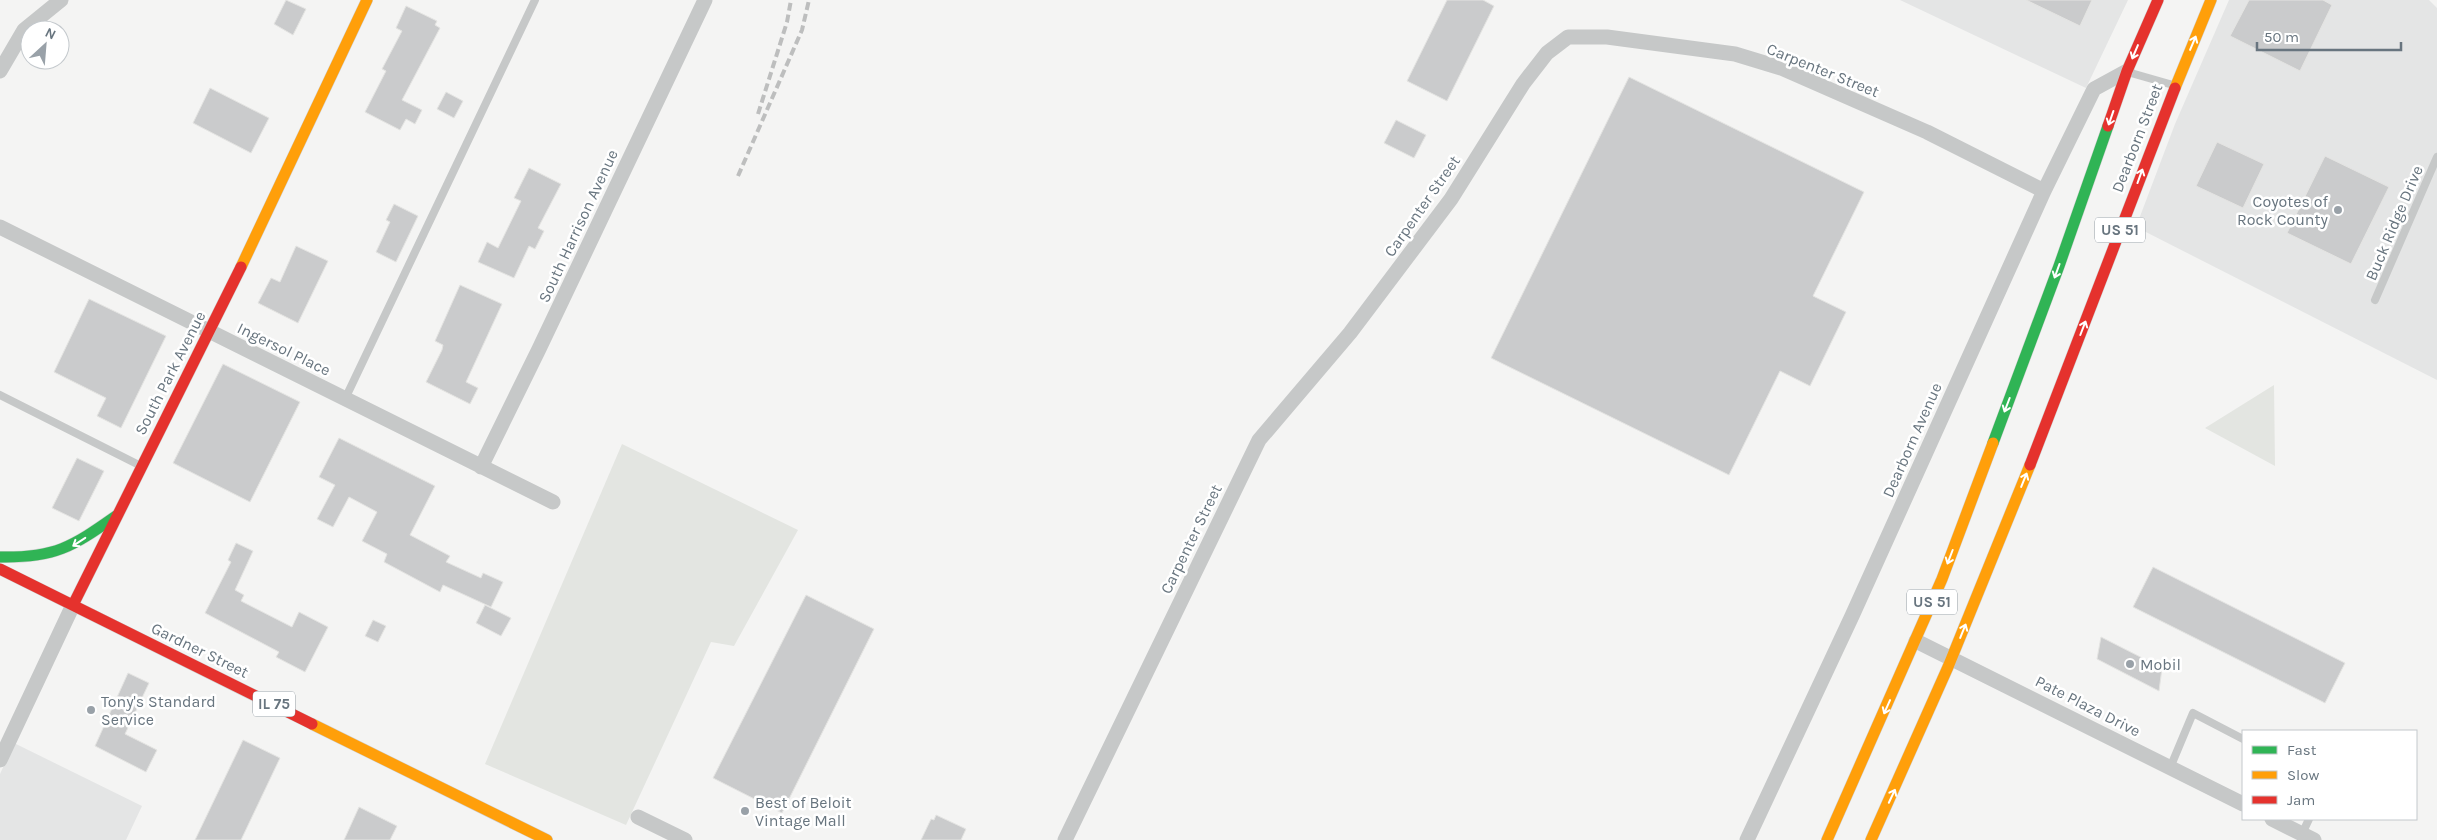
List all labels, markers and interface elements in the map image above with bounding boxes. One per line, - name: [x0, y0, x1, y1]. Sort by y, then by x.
- north arrow: [20, 20, 70, 70]
- scale bar: [2257, 20, 2401, 52]
- text: N: [42, 24, 59, 44]
- text: 50 m: [2264, 28, 2299, 46]
- one-way arrow: [2188, 36, 2198, 51]
- street label: Carpenter Street: [1764, 39, 1882, 101]
- one-way arrow: [2130, 44, 2140, 59]
- street label: Dearborn Street: [2108, 81, 2166, 195]
- one-way arrow: [2106, 109, 2116, 125]
- street label: South Harrison Avenue: [534, 146, 622, 306]
- street label: Carpenter Street: [1380, 152, 1464, 260]
- street label: Buck Ridge Drive: [2361, 163, 2427, 283]
- one-way arrow: [2136, 169, 2145, 184]
- place label: Coyotes of Rock County: [2237, 192, 2329, 229]
- marker: Coyotes of Rock County: [2332, 204, 2344, 216]
- road number: US 51: [2095, 218, 2145, 242]
- one-way arrow: [2052, 263, 2061, 278]
- street label: South Park Avenue: [131, 308, 209, 438]
- street label: Ingersol Place: [234, 318, 334, 380]
- one-way arrow: [2079, 321, 2088, 336]
- street label: Dearborn Avenue: [1878, 380, 1946, 500]
- one-way arrow: [2002, 397, 2012, 412]
- one-way arrow: [2019, 473, 2029, 488]
- street label: Carpenter Street: [1156, 481, 1226, 597]
- one-way arrow: [72, 537, 86, 547]
- one-way arrow: [1945, 549, 1954, 564]
- road number: US 51: [1907, 590, 1957, 614]
- street label: Gardner Street: [148, 618, 252, 682]
- one-way arrow: [1959, 624, 1969, 639]
- place label: Mobil: [2140, 655, 2181, 674]
- marker: Mobil: [2124, 658, 2136, 670]
- street label: Pate Plaza Drive: [2032, 671, 2144, 741]
- place label: Tony's Standard Service: [101, 692, 216, 729]
- road number: IL 75: [253, 692, 295, 716]
- one-way arrow: [1881, 699, 1891, 714]
- marker: Tony's Standard Service: [85, 704, 97, 716]
- legend: [2242, 730, 2417, 820]
- text: Fast: [2287, 741, 2317, 759]
- text: Slow: [2287, 766, 2319, 784]
- one-way arrow: [1887, 789, 1897, 804]
- text: Jam: [2287, 791, 2315, 809]
- place label: Best of Beloit Vintage Mall: [755, 793, 852, 830]
- marker: Best of Beloit Vintage Mall: [739, 805, 751, 817]

